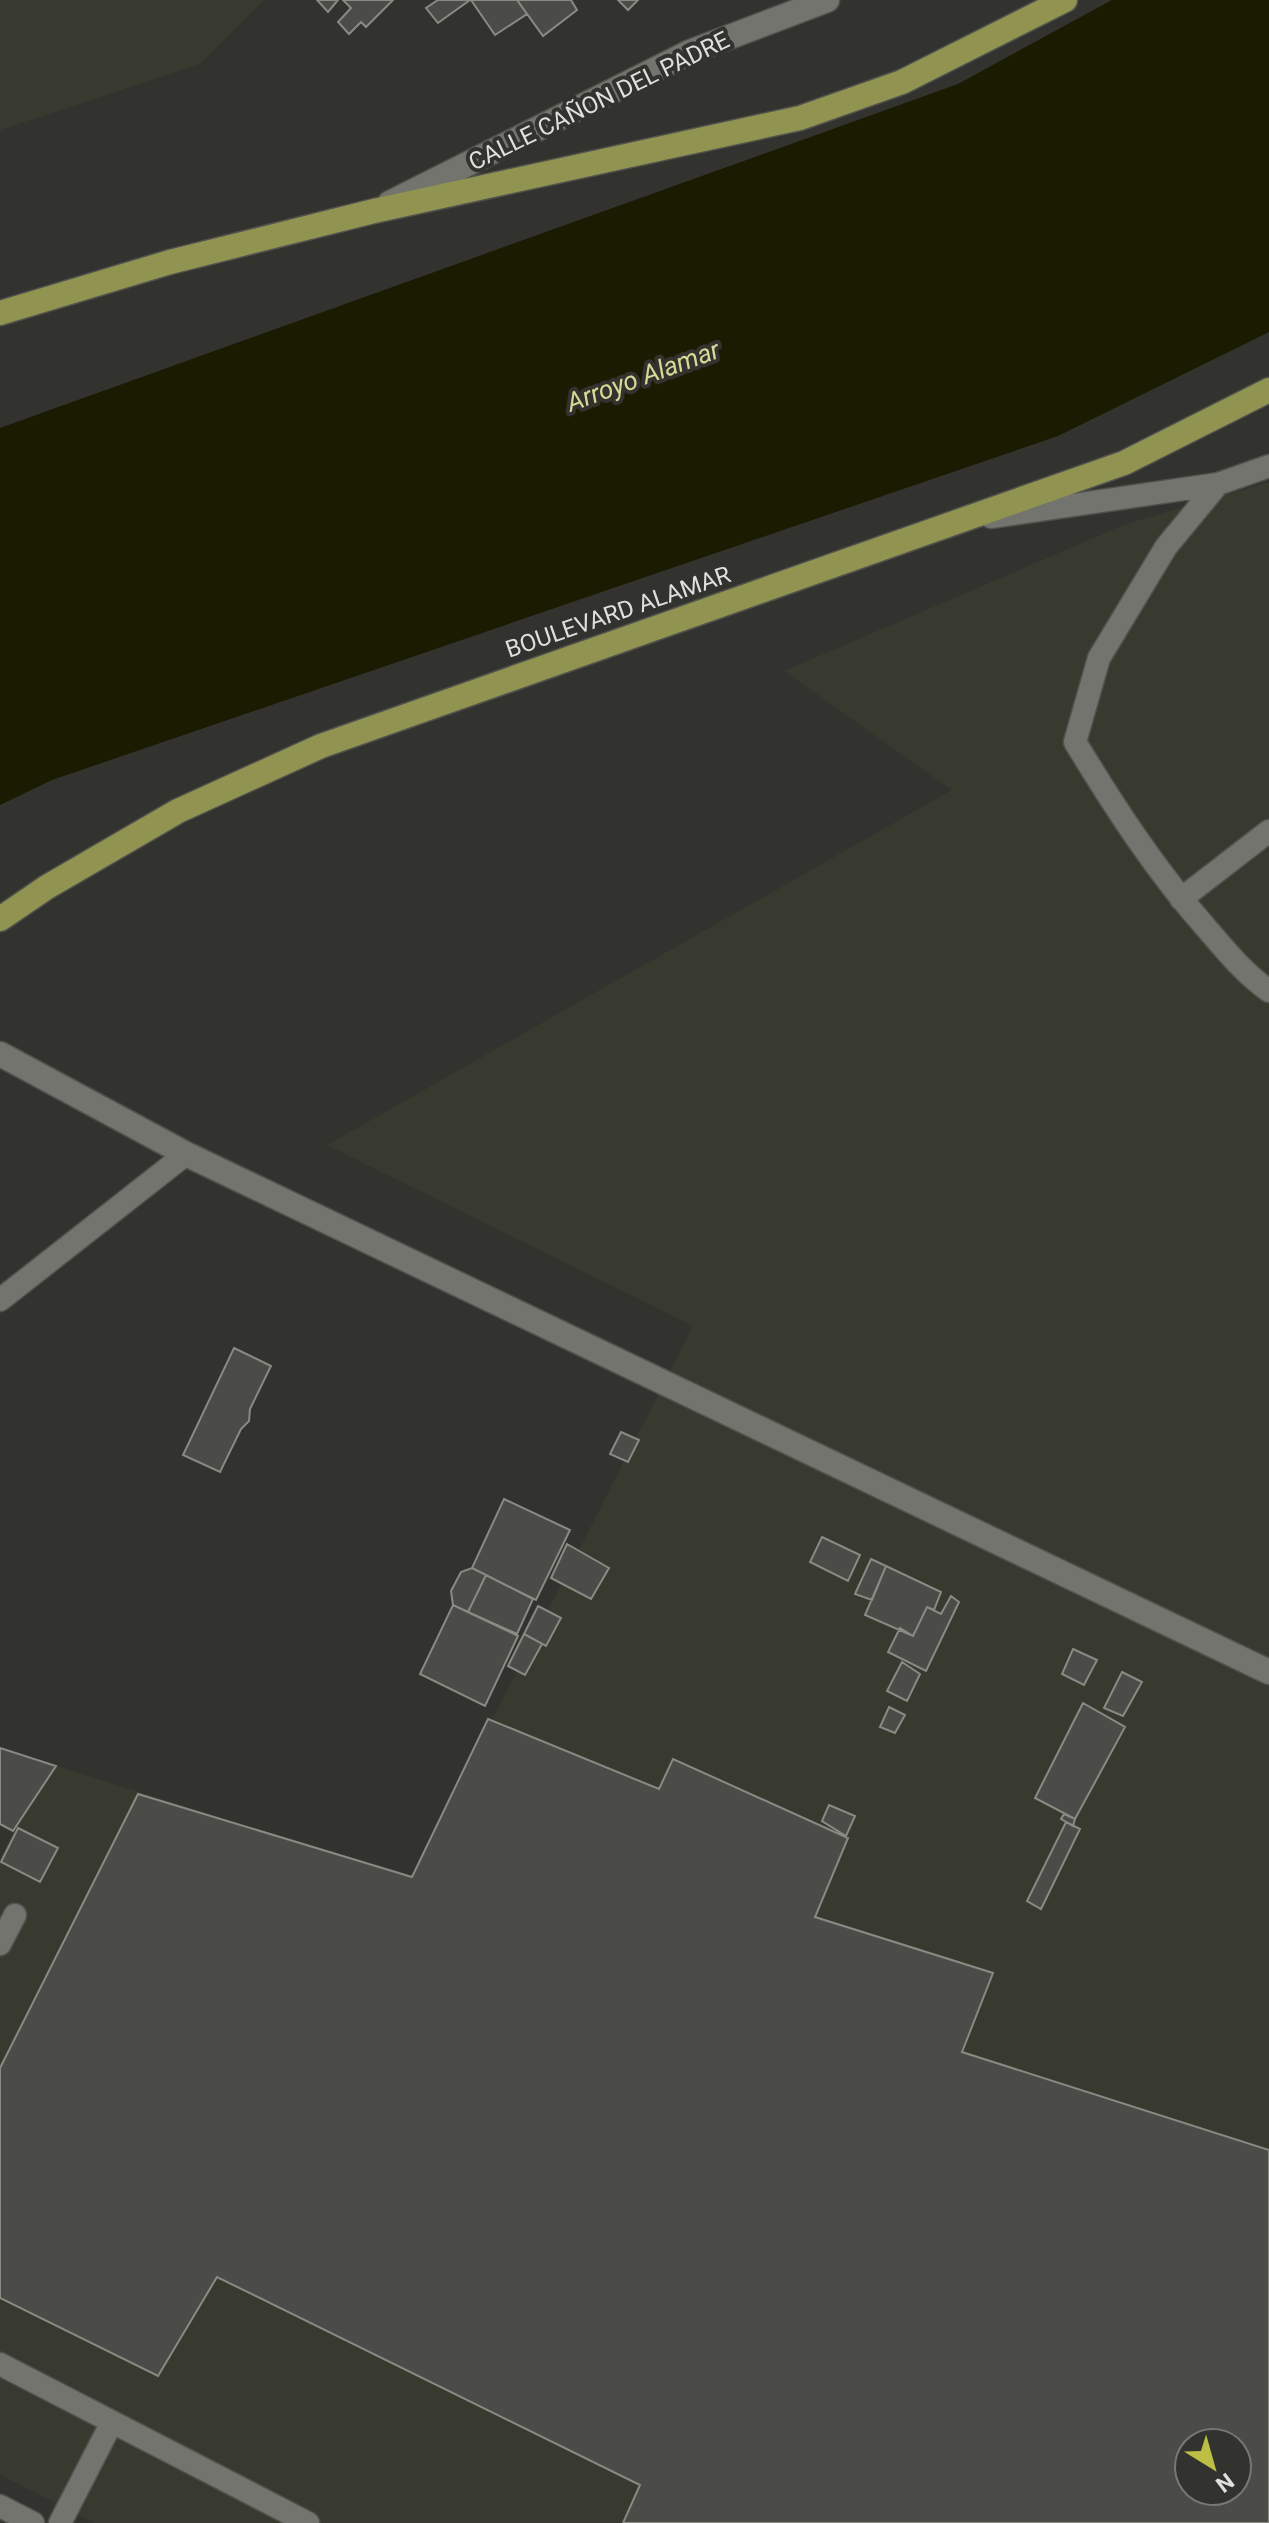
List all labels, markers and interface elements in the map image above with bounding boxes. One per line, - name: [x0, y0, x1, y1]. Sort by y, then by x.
- street label: CALLE CAÑON DEL PADRE: [464, 26, 734, 176]
- water label: Arroyo Alamar: [560, 334, 725, 418]
- street label: BOULEVARD ALAMAR: [502, 560, 734, 664]
- north arrow: [1173, 2427, 1253, 2507]
- text: N: [1211, 2468, 1238, 2497]

